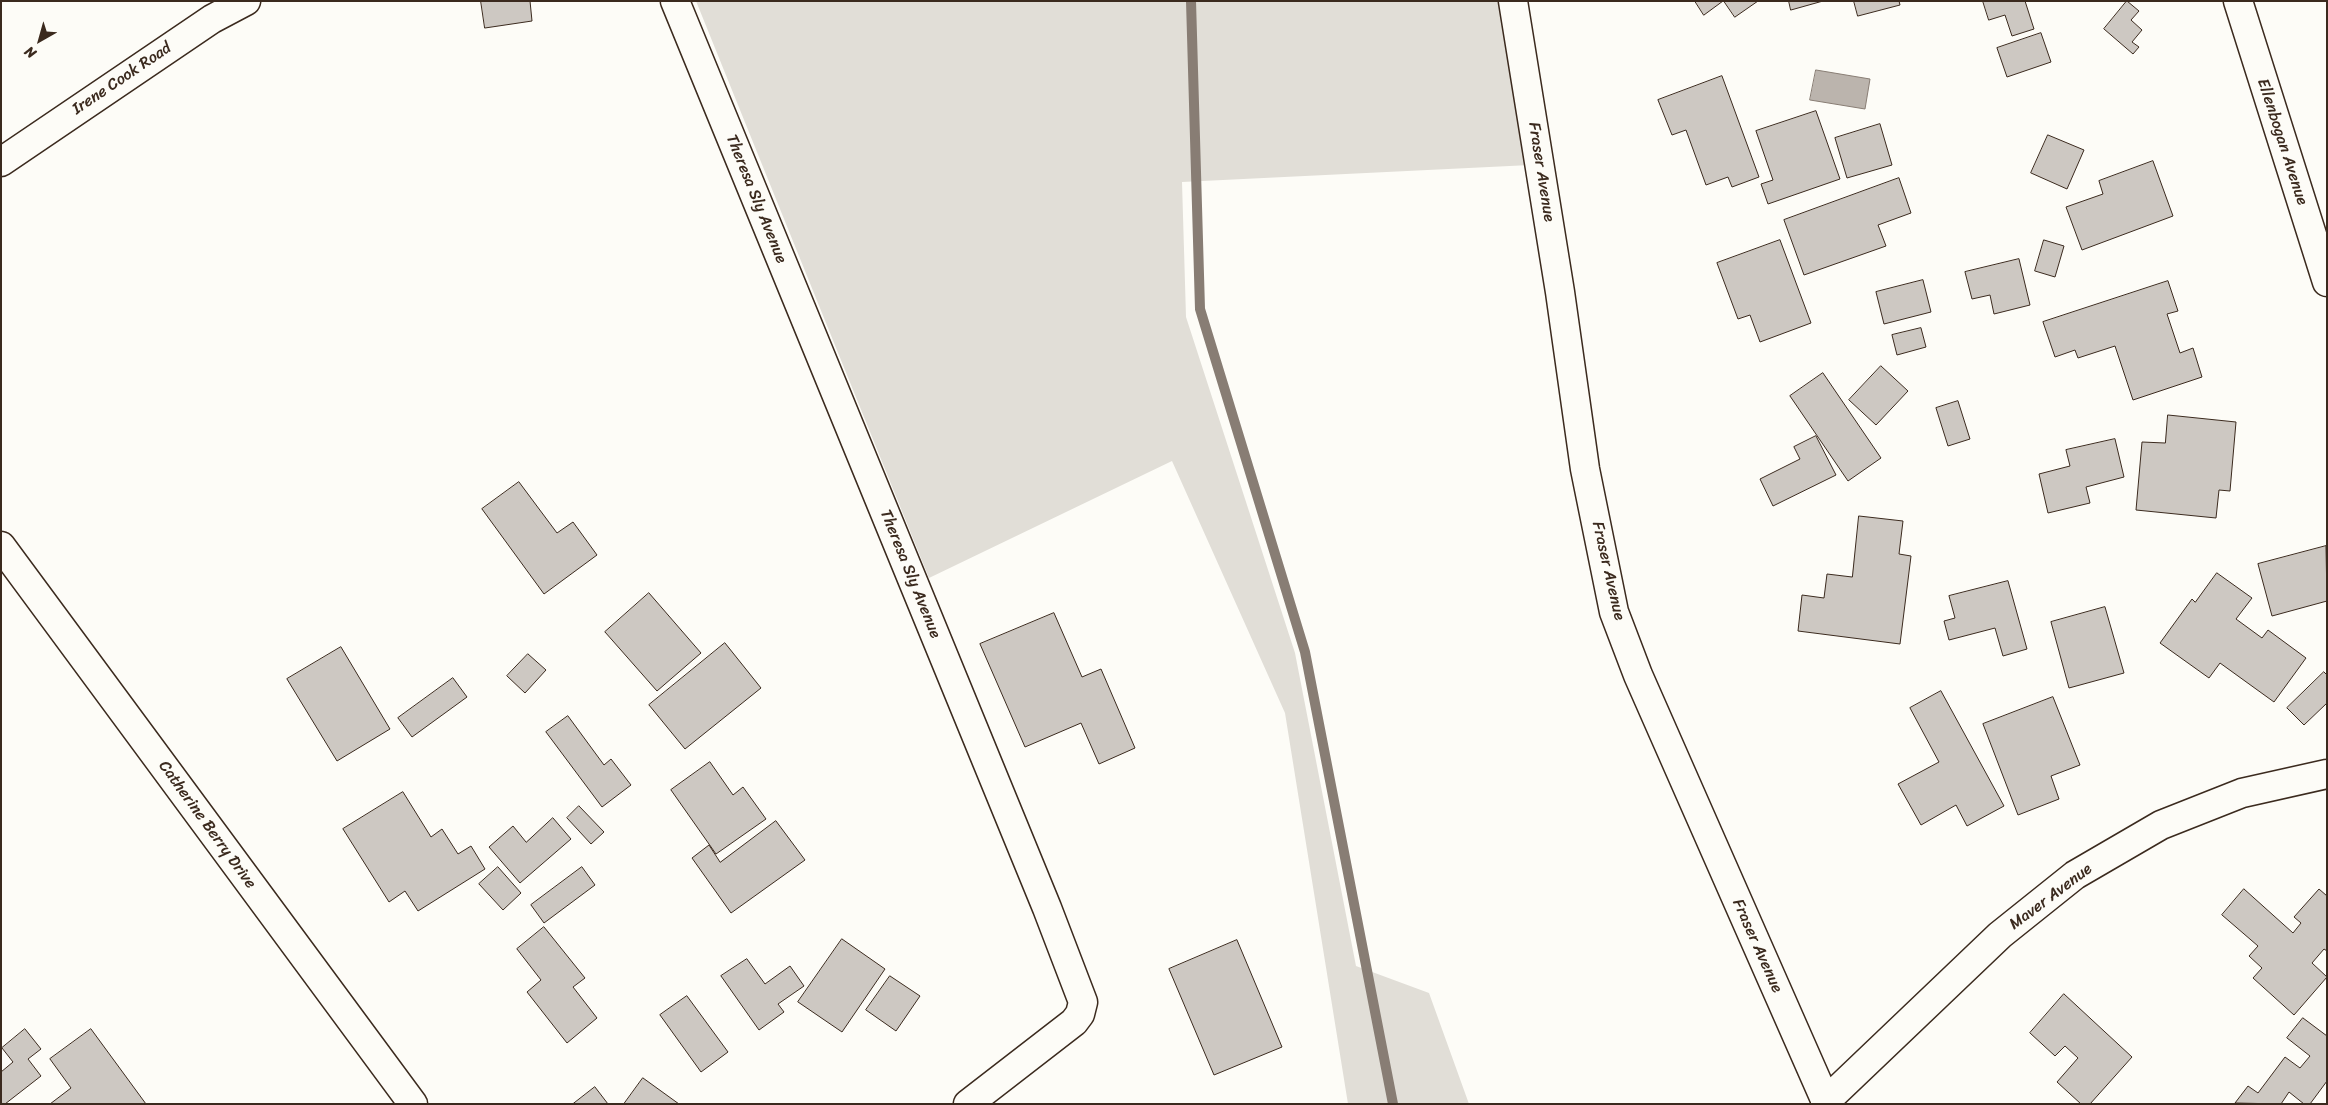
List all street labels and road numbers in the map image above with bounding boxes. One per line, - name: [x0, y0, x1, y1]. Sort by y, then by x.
- street label: Irene Cook Road: [69, 39, 175, 119]
- street label: Ellenbogan Avenue: [2252, 76, 2312, 208]
- street label: Fraser Avenue: [1524, 121, 1558, 223]
- street label: Theresa Sly Avenue: [721, 132, 791, 266]
- street label: Theresa Sly Avenue: [875, 507, 945, 641]
- street label: Fraser Avenue: [1587, 520, 1629, 622]
- street label: Catherine Berry Drive: [154, 757, 260, 893]
- street label: Maver Avenue: [2006, 860, 2096, 934]
- street label: Fraser Avenue: [1728, 896, 1786, 996]

